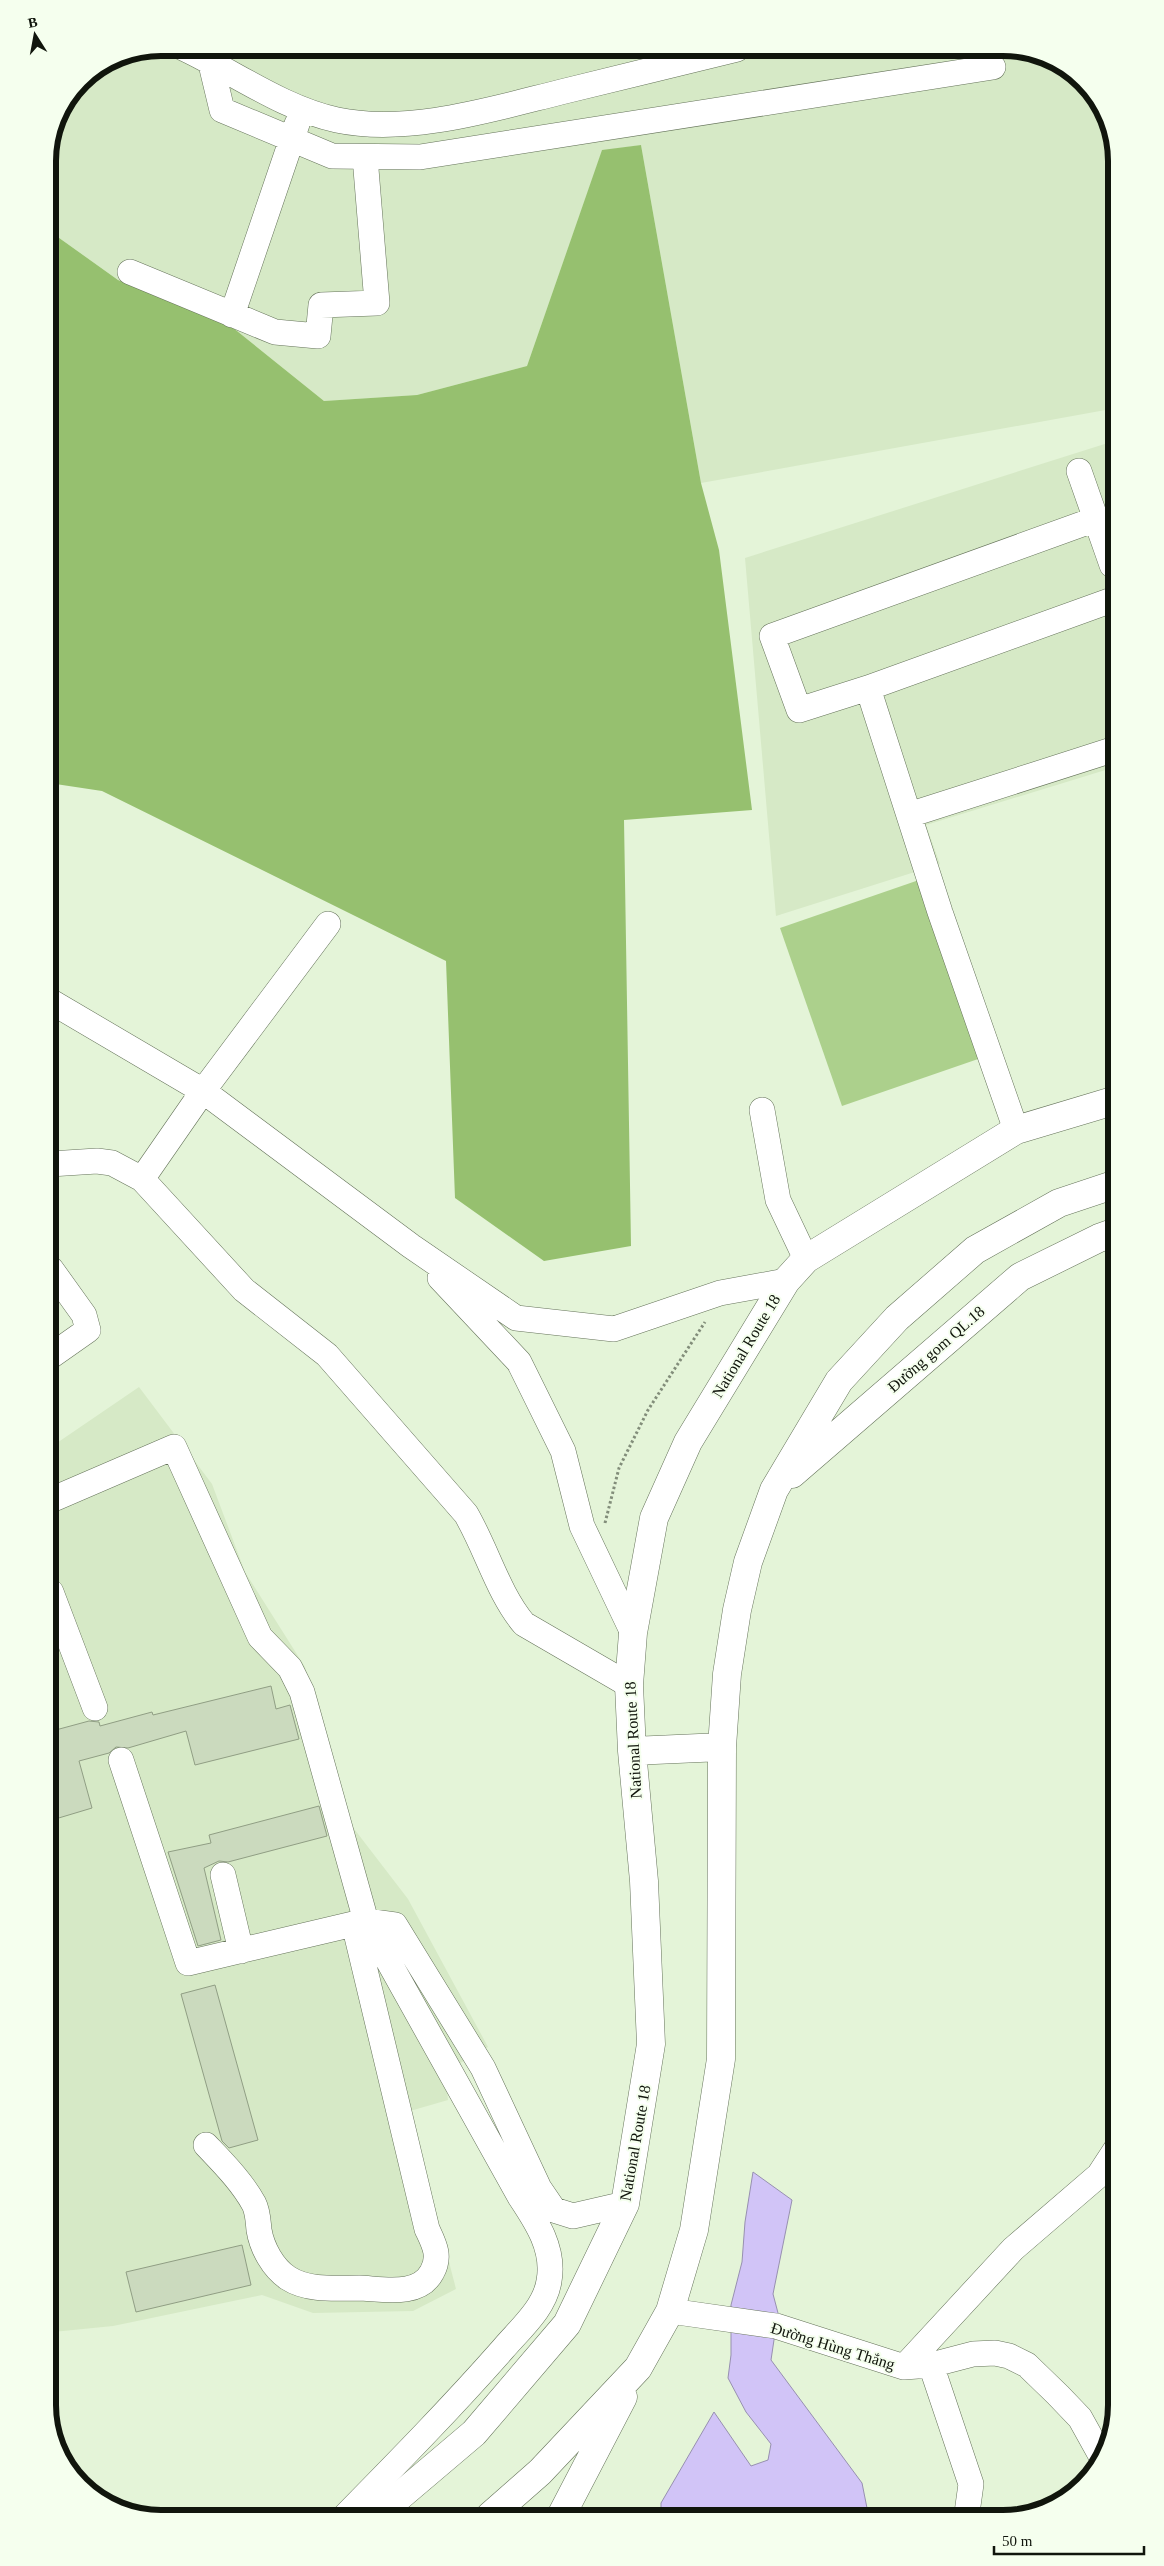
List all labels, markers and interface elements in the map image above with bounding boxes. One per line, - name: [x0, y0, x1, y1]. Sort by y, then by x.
- north arrow: [10, 10, 60, 60]
- text: B: [27, 14, 39, 31]
- street label: National Route 18: [709, 1291, 783, 1401]
- street label: Đường gom QL.18: [884, 1302, 988, 1396]
- street label: National Route 18: [621, 1681, 645, 1799]
- street label: National Route 18: [616, 2084, 654, 2202]
- street label: Đường Hùng Thắng: [769, 2319, 897, 2374]
- scale bar: [994, 2524, 1144, 2556]
- text: 50 m: [1002, 2533, 1033, 2549]

